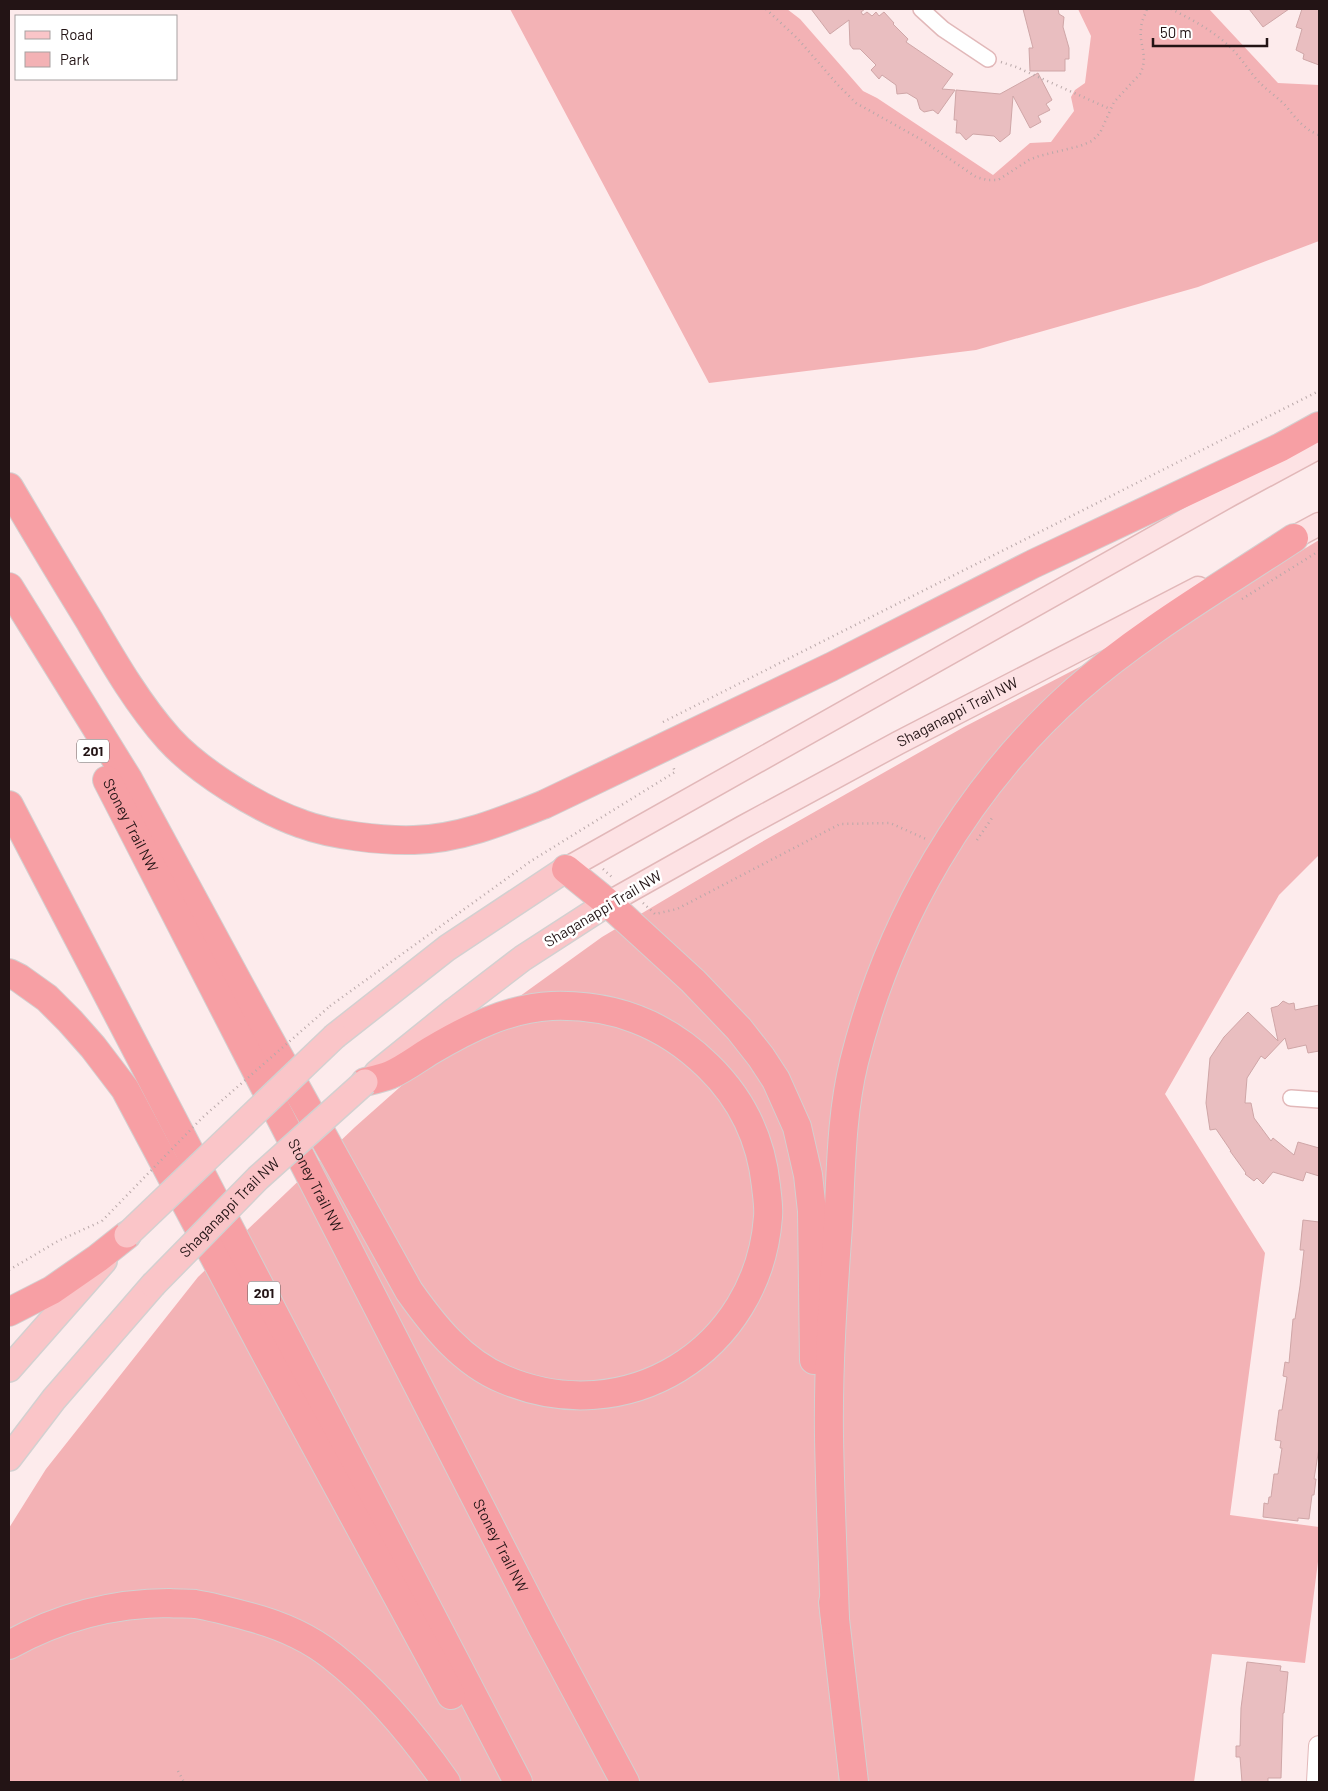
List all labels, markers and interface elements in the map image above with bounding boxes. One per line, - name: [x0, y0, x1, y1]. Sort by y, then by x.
- legend: [15, 15, 178, 80]
- scale bar: [1153, 15, 1267, 47]
- text: 50 m: [1160, 23, 1192, 41]
- text: Road: [60, 25, 93, 43]
- text: Park: [60, 50, 90, 68]
- street label: Shaganappi Trail NW: [893, 673, 1020, 750]
- road number: 201: [77, 739, 109, 762]
- street label: Stoney Trail NW: [100, 775, 163, 875]
- street label: Shaganappi Trail NW: [541, 866, 664, 950]
- street label: Stoney Trail NW: [285, 1136, 348, 1235]
- street label: Shaganappi Trail NW: [175, 1153, 283, 1261]
- road number: 201: [248, 1282, 280, 1305]
- street label: Stoney Trail NW: [470, 1496, 533, 1595]

